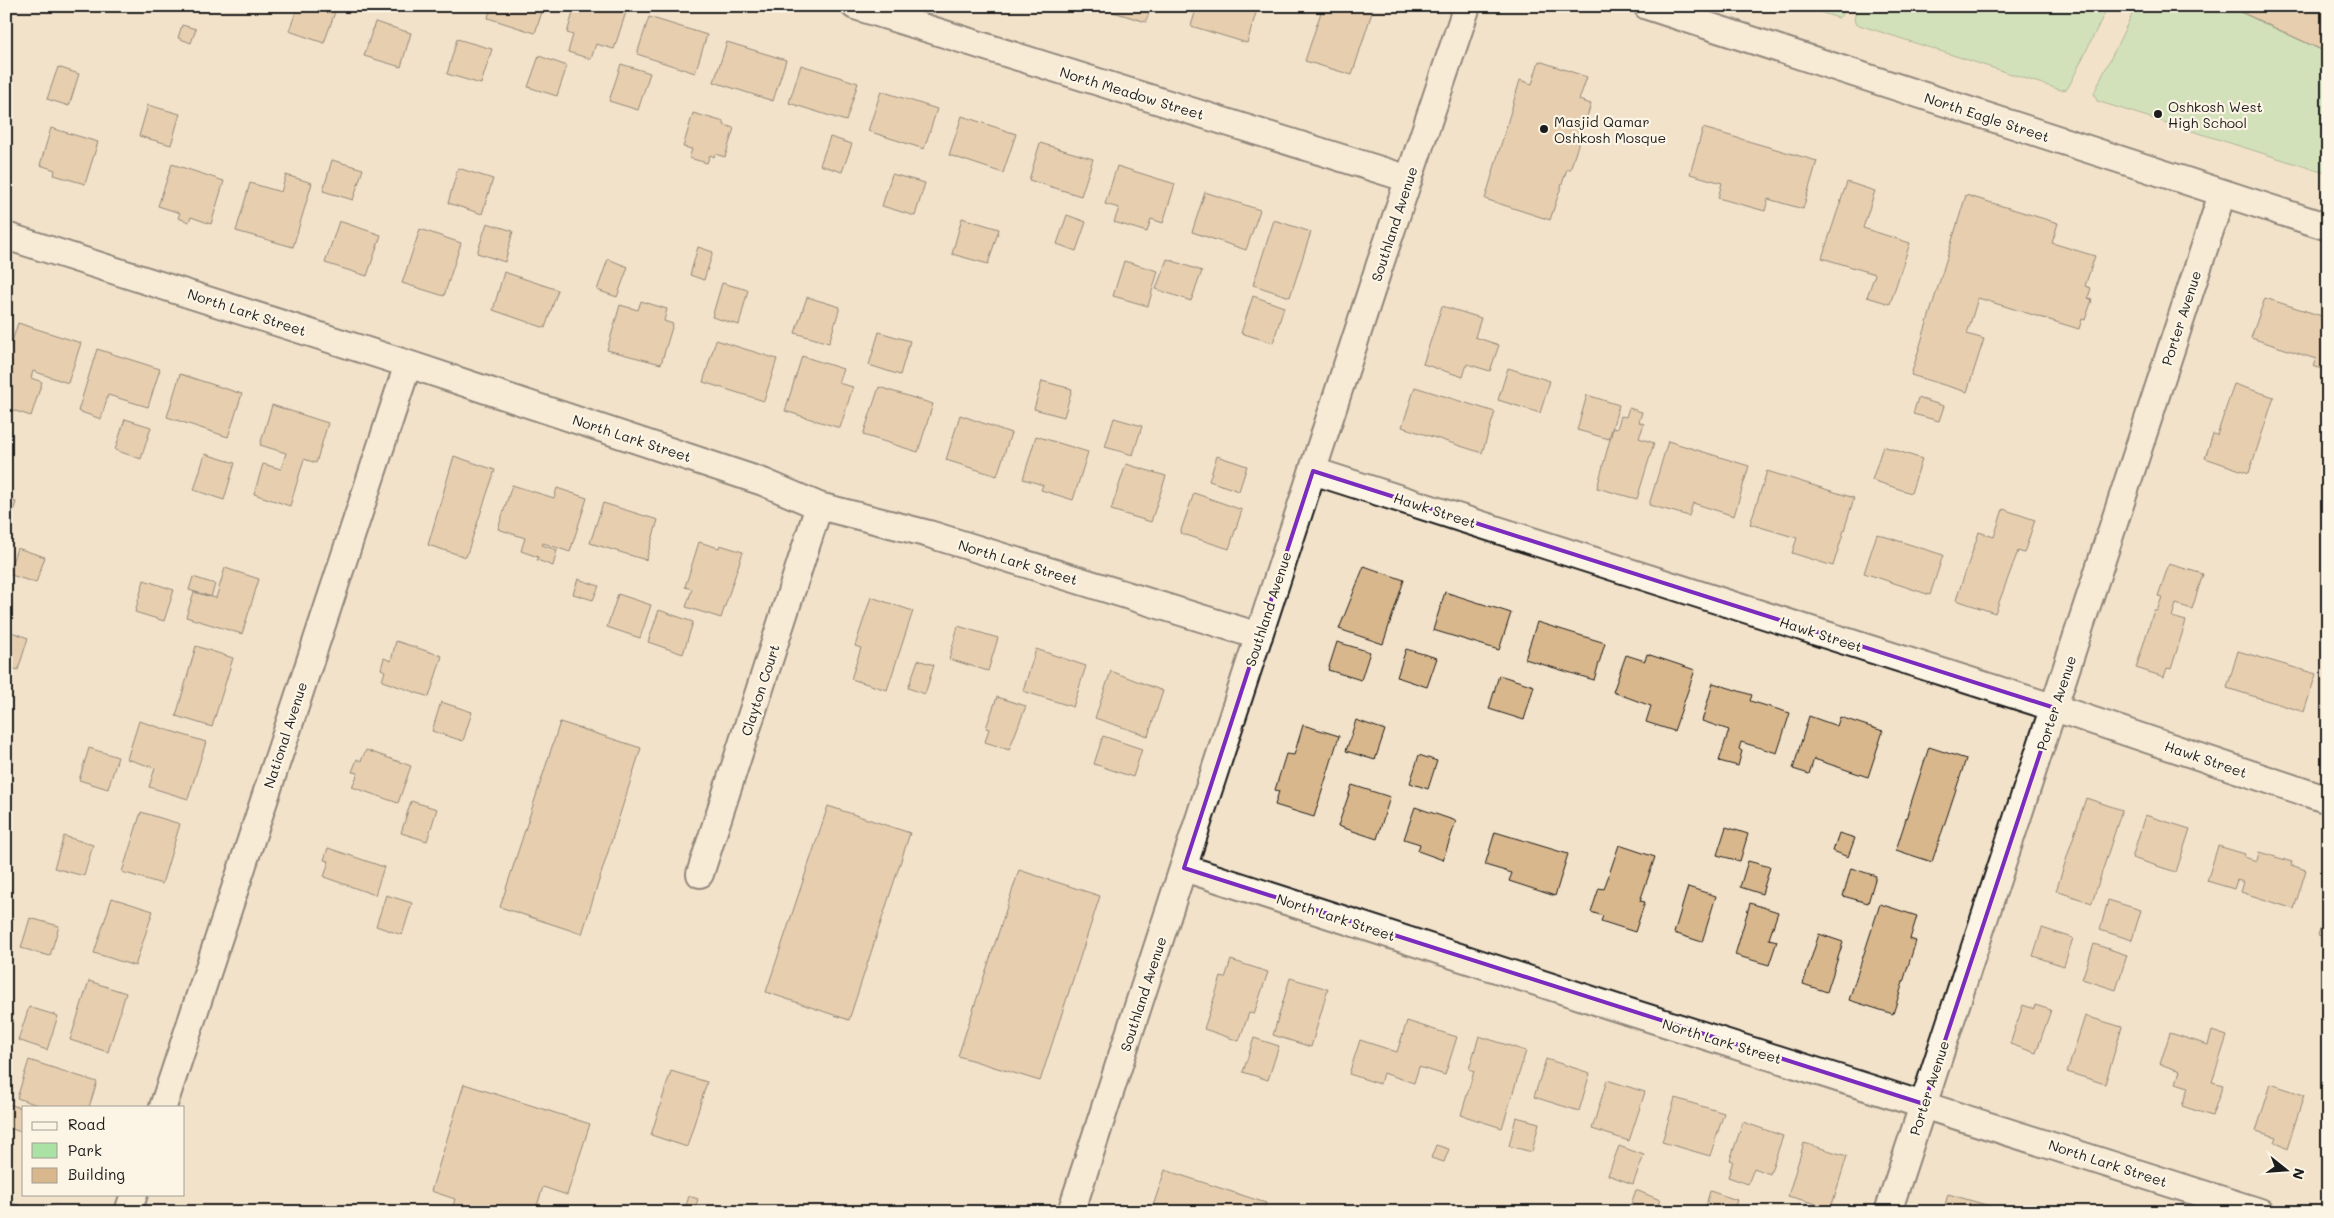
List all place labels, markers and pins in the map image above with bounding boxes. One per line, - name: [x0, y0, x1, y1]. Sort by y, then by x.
- place label: Oshkosh West High School: [2168, 97, 2263, 132]
- marker: Oshkosh West High School: [2152, 108, 2164, 120]
- place label: Masjid Qamar Oshkosh Mosque: [1554, 112, 1666, 147]
- marker: Masjid Qamar Oshkosh Mosque: [1538, 123, 1550, 135]

